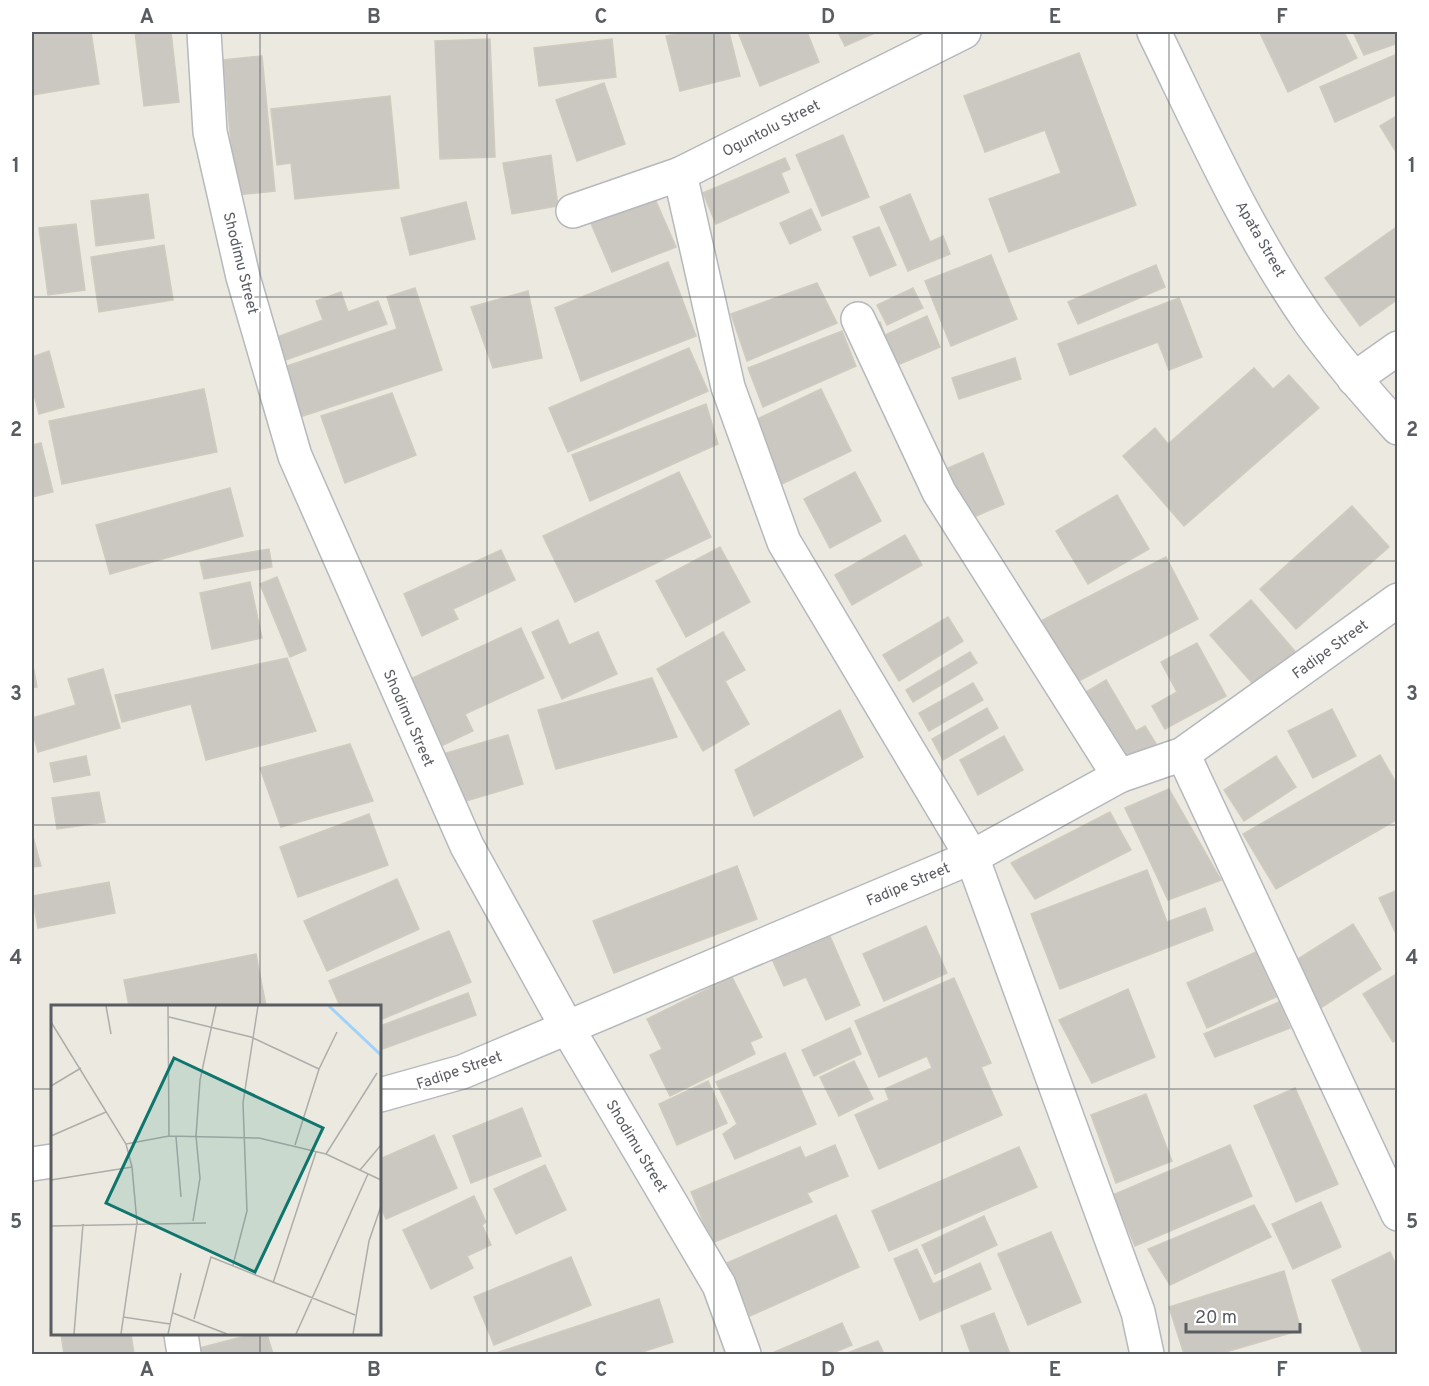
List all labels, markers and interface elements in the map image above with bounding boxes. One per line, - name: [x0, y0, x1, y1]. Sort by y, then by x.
- text: A: [140, 5, 154, 31]
- text: B: [367, 5, 381, 31]
- text: C: [595, 5, 607, 31]
- text: D: [821, 5, 835, 31]
- text: E: [1049, 5, 1061, 31]
- text: F: [1276, 5, 1288, 31]
- street label: Oguntolu Street: [720, 97, 824, 162]
- text: 1: [12, 154, 20, 180]
- text: 1: [1408, 154, 1416, 180]
- street label: Apata Street: [1230, 198, 1289, 281]
- street label: Shodimu Street: [218, 210, 261, 316]
- text: 2: [10, 418, 22, 444]
- text: 2: [1406, 418, 1418, 444]
- street label: Fadipe Street: [1289, 616, 1373, 684]
- street label: Shodimu Street: [378, 667, 438, 770]
- text: 3: [10, 682, 22, 708]
- text: 3: [1406, 682, 1418, 708]
- street label: Fadipe Street: [864, 859, 953, 912]
- text: 4: [10, 946, 22, 972]
- text: 4: [1406, 946, 1418, 972]
- inset map: [51, 1005, 381, 1335]
- street label: Fadipe Street: [414, 1048, 505, 1095]
- street label: Shodimu Street: [601, 1097, 671, 1196]
- text: 5: [10, 1210, 22, 1236]
- text: 5: [1406, 1210, 1418, 1236]
- scale bar: [1186, 1296, 1300, 1334]
- text: 20 m: [1195, 1307, 1237, 1330]
- text: A: [140, 1358, 154, 1384]
- text: B: [367, 1358, 381, 1384]
- text: C: [595, 1358, 607, 1384]
- text: D: [821, 1358, 835, 1384]
- text: E: [1049, 1358, 1061, 1384]
- text: F: [1276, 1358, 1288, 1384]

